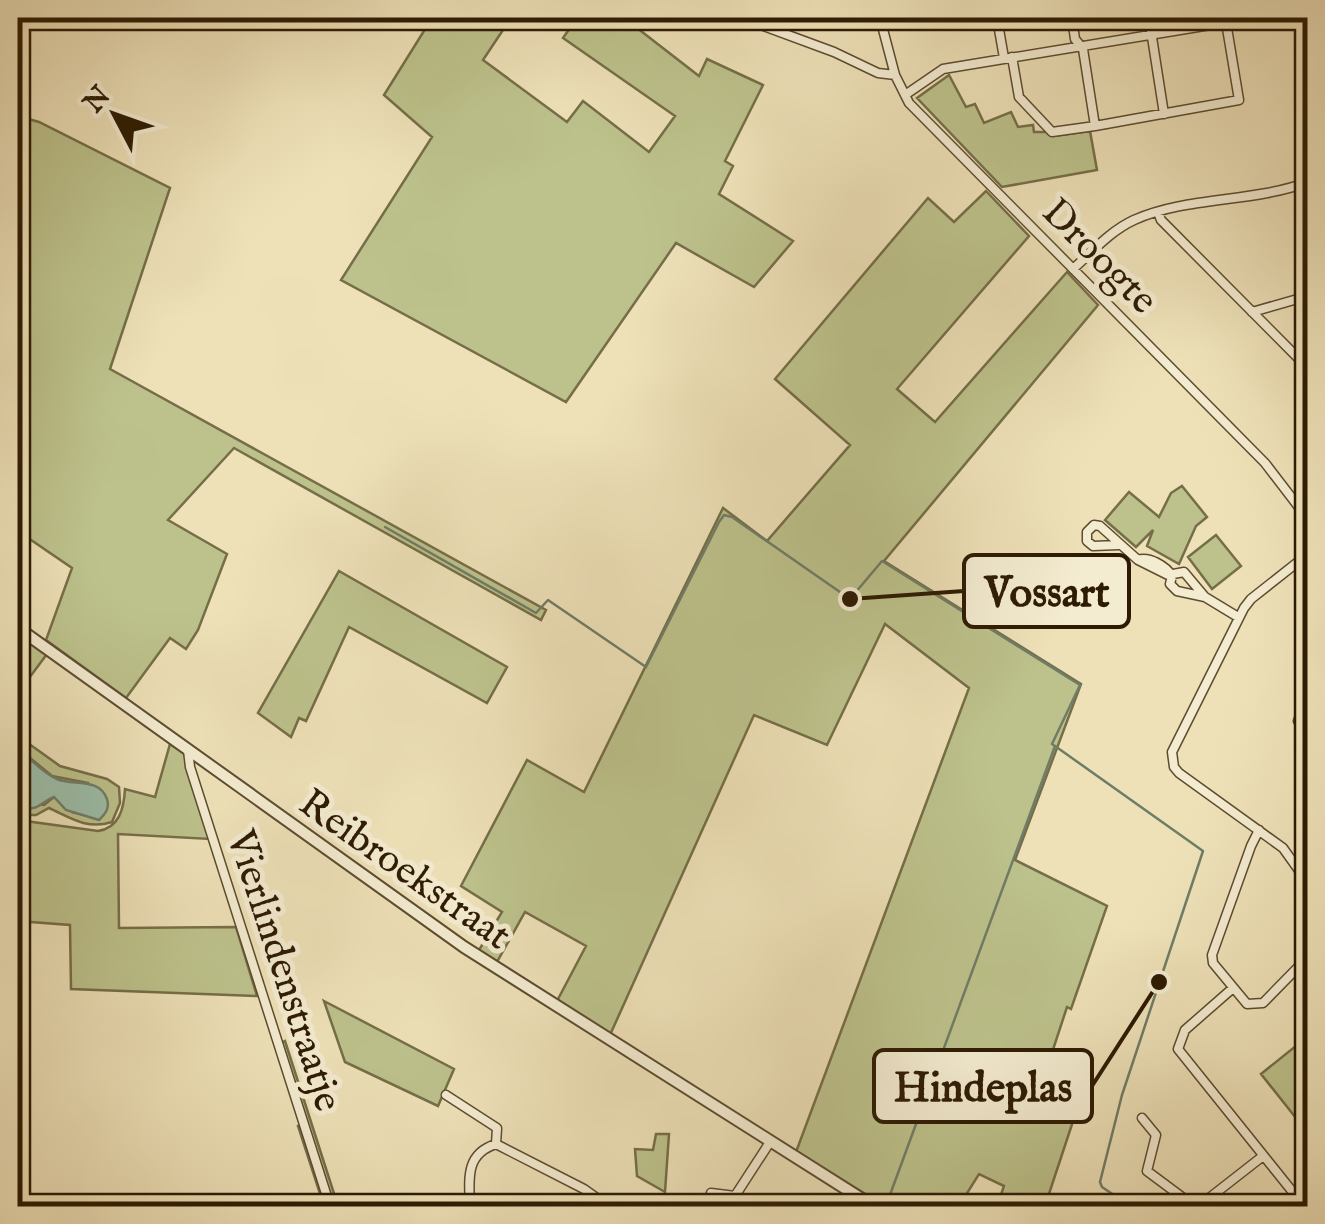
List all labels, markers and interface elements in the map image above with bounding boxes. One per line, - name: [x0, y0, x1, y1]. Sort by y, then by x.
- north arrow: [65, 65, 165, 165]
- text: N: [76, 80, 119, 122]
- street label: Droogte: [1030, 189, 1167, 326]
- callout: Vossart: [964, 555, 1129, 627]
- text: Vossart: [983, 568, 1110, 621]
- street label: Reibroekstraat: [288, 779, 520, 963]
- street label: Vierlindenstraatje: [213, 823, 352, 1118]
- callout: Hindeplas: [874, 1050, 1092, 1122]
- text: Hindeplas: [894, 1063, 1072, 1116]

